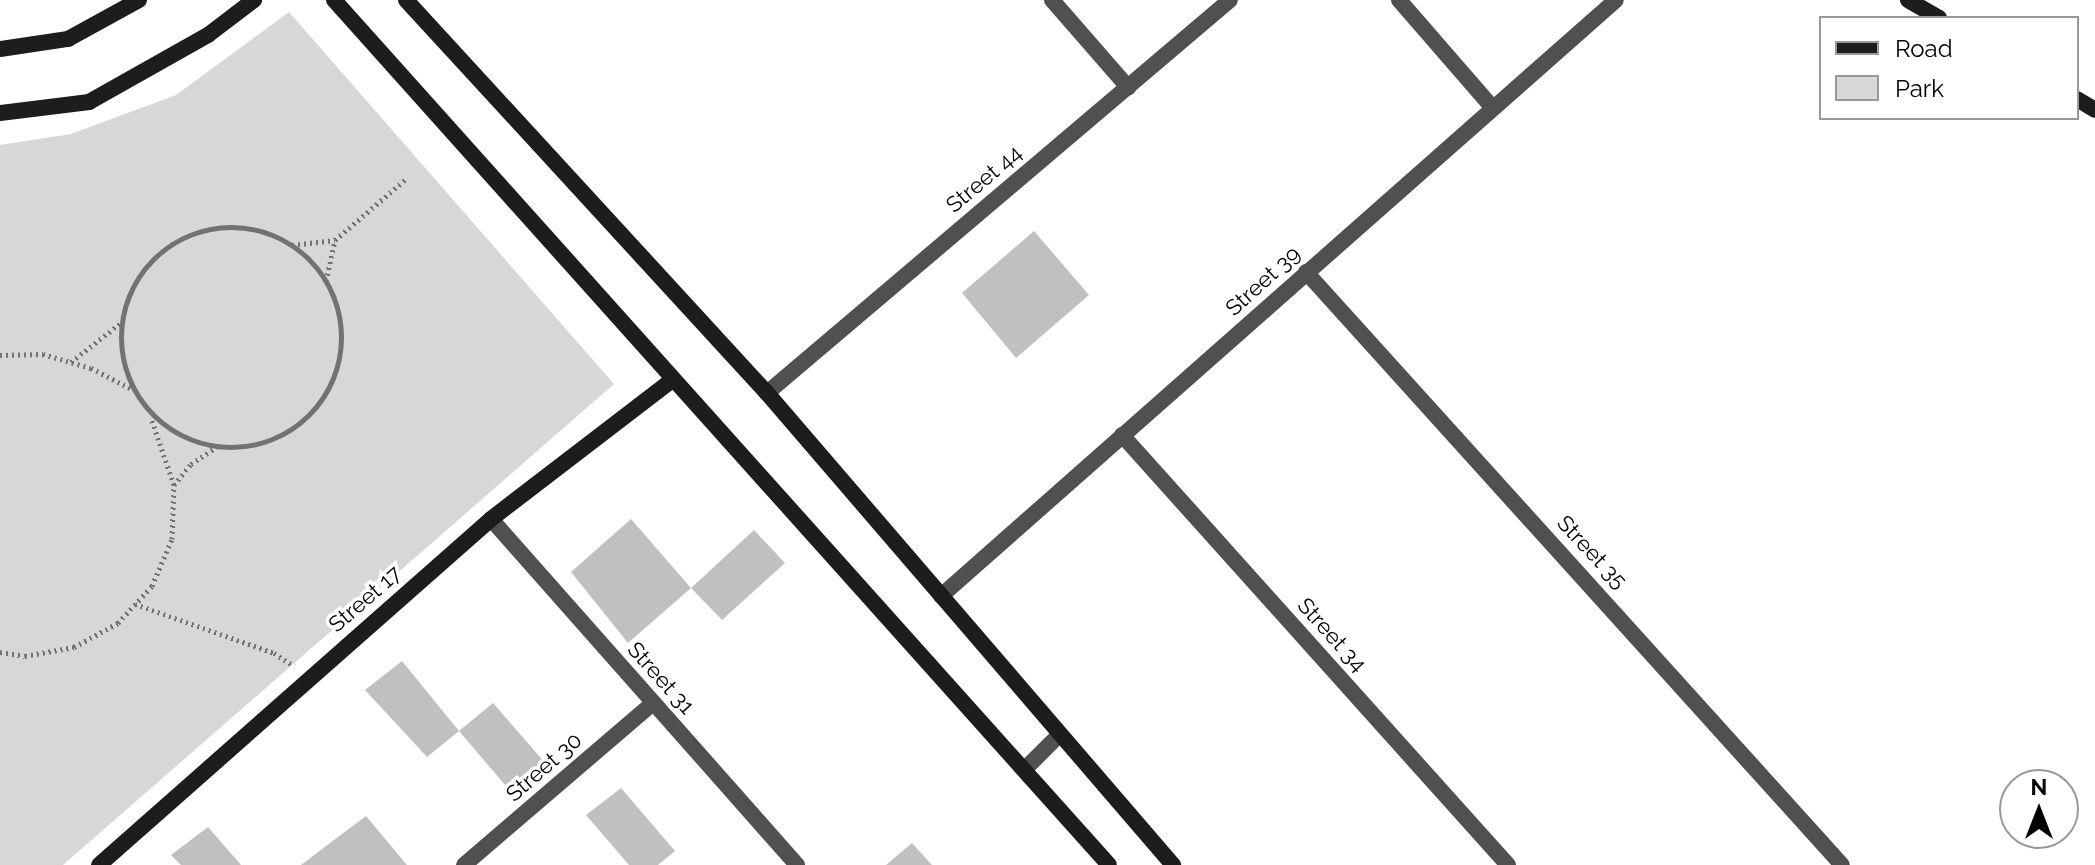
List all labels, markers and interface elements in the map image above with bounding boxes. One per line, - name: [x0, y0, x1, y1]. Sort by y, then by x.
- legend: [1819, 16, 2079, 120]
- text: Road: [1895, 34, 1953, 63]
- text: Park: [1895, 74, 1944, 103]
- street label: Street 44: [941, 140, 1027, 218]
- street label: Street 39: [1220, 241, 1306, 321]
- street label: Street 35: [1552, 510, 1632, 594]
- street label: Street 17: [323, 560, 407, 638]
- street label: Street 34: [1292, 593, 1372, 677]
- street label: Street 31: [622, 637, 700, 719]
- street label: Street 30: [501, 727, 587, 807]
- north arrow: [1999, 769, 2079, 849]
- text: N: [2031, 774, 2047, 800]

